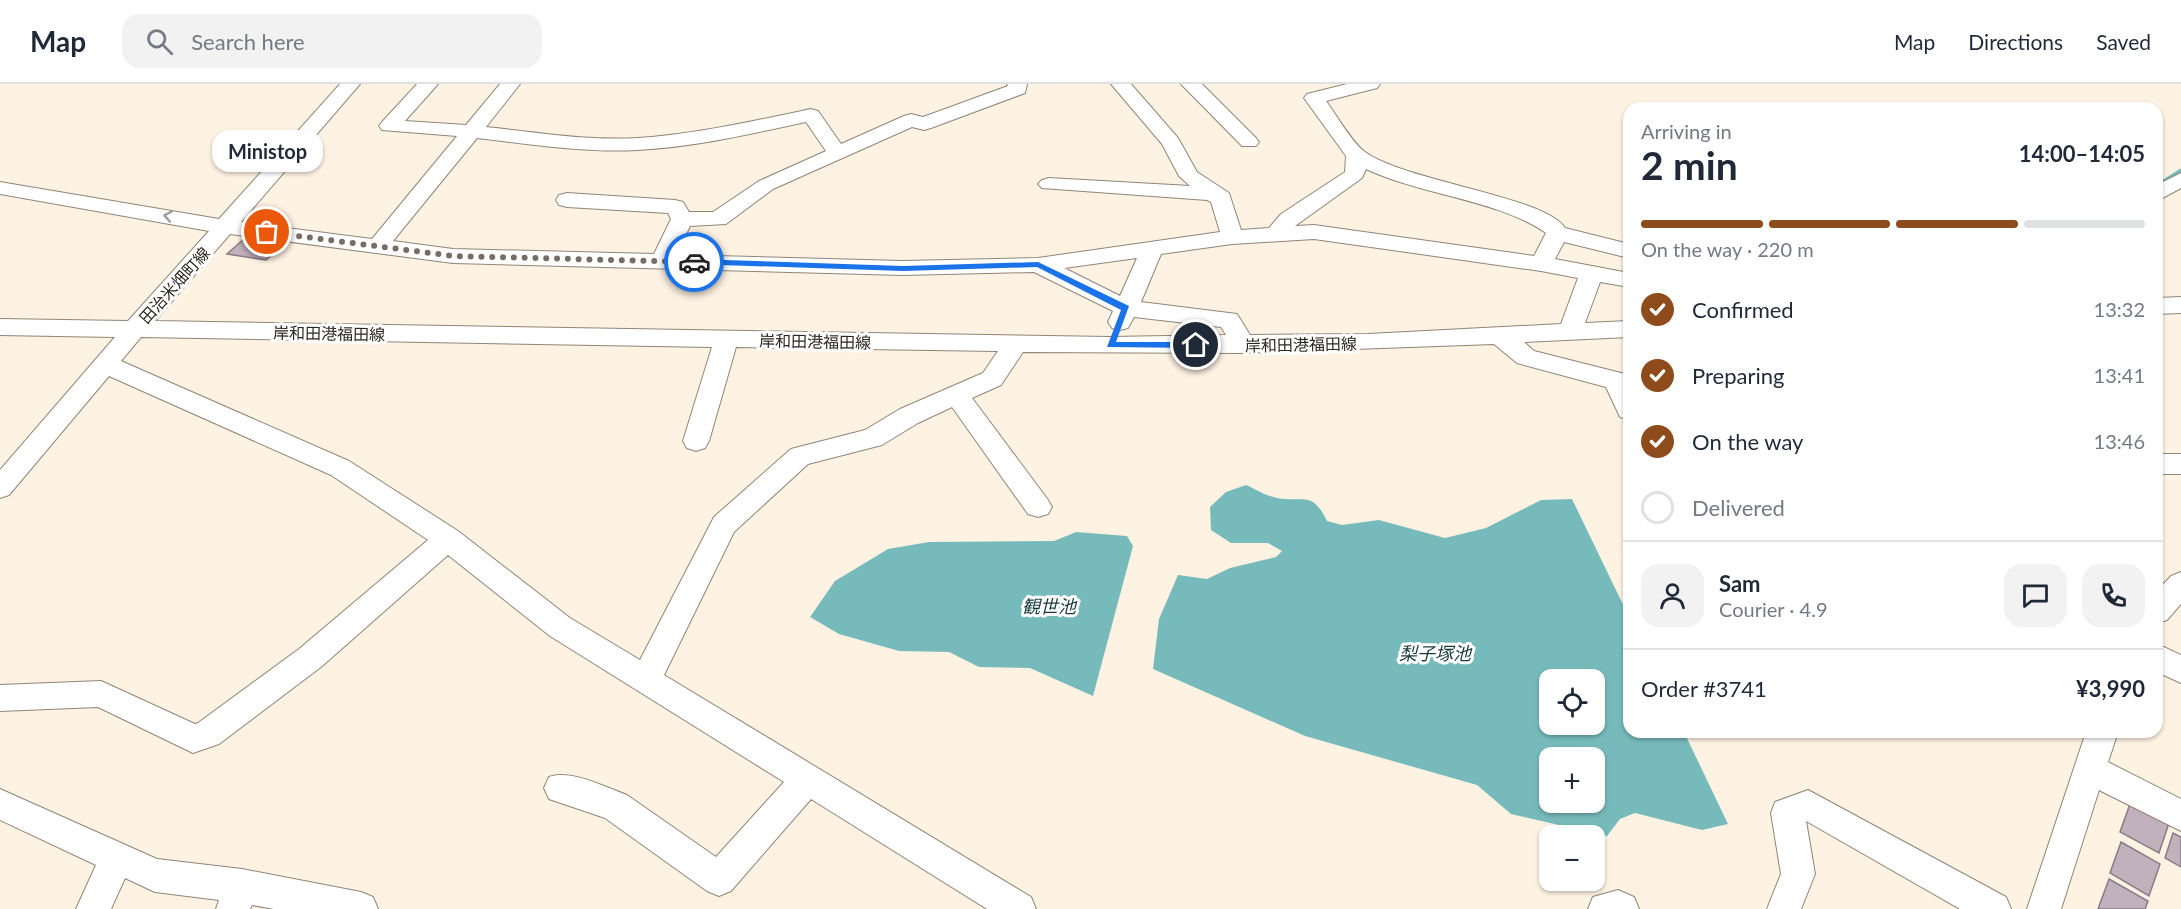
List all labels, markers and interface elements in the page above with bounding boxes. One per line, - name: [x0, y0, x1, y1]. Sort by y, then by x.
- search box: [122, 14, 542, 68]
- text: Map: [30, 24, 86, 58]
- icon: search: [143, 25, 176, 58]
- text: Search here: [191, 28, 305, 55]
- text: Map: [1894, 29, 1935, 54]
- text: Directions: [1968, 29, 2063, 54]
- text: Saved: [2096, 29, 2151, 54]
- text: Arriving in: [1641, 119, 1732, 143]
- callout: Ministop: [212, 130, 322, 172]
- text: Ministop: [228, 139, 307, 163]
- text: 14:00–14:05: [2019, 140, 2145, 167]
- text: 2 min: [1641, 142, 1738, 188]
- pin: [241, 206, 292, 257]
- one-way arrow: [163, 211, 172, 223]
- icon: bag: [250, 215, 283, 248]
- courier: [664, 232, 724, 292]
- text: On the way · 220 m: [1641, 237, 1814, 261]
- street label: 田治米畑町線: [135, 243, 213, 327]
- icon: car: [678, 246, 711, 279]
- icon: check: [1641, 293, 1674, 326]
- text: Confirmed: [1692, 296, 1794, 323]
- text: 13:32: [2094, 297, 2145, 321]
- pin: [1170, 319, 1221, 370]
- street label: 岸和田港福田線: [273, 323, 385, 343]
- icon: home: [1179, 328, 1212, 361]
- street label: 岸和田港福田線: [759, 331, 871, 351]
- street label: 岸和田港福田線: [1245, 334, 1357, 354]
- icon: check: [1641, 359, 1674, 392]
- text: Preparing: [1692, 362, 1784, 389]
- text: 13:41: [2094, 363, 2145, 387]
- icon: check: [1641, 425, 1674, 458]
- text: On the way: [1692, 428, 1803, 455]
- text: 13:46: [2094, 429, 2145, 453]
- text: Delivered: [1692, 494, 1785, 521]
- button: person: [1641, 564, 1704, 627]
- button: chat: [2004, 564, 2067, 627]
- button: phone: [2082, 564, 2145, 627]
- text: Sam: [1719, 570, 1761, 597]
- water label: 観世池: [1022, 595, 1078, 617]
- text: Courier · 4.9: [1719, 597, 1828, 621]
- water label: 梨子塚池: [1399, 642, 1473, 664]
- map controls: [1539, 669, 1605, 891]
- button: locate: [1539, 669, 1605, 735]
- text: Order #3741: [1641, 675, 1767, 702]
- text: ¥3,990: [2076, 675, 2145, 702]
- button: +: [1539, 747, 1605, 813]
- button: −: [1539, 825, 1605, 891]

